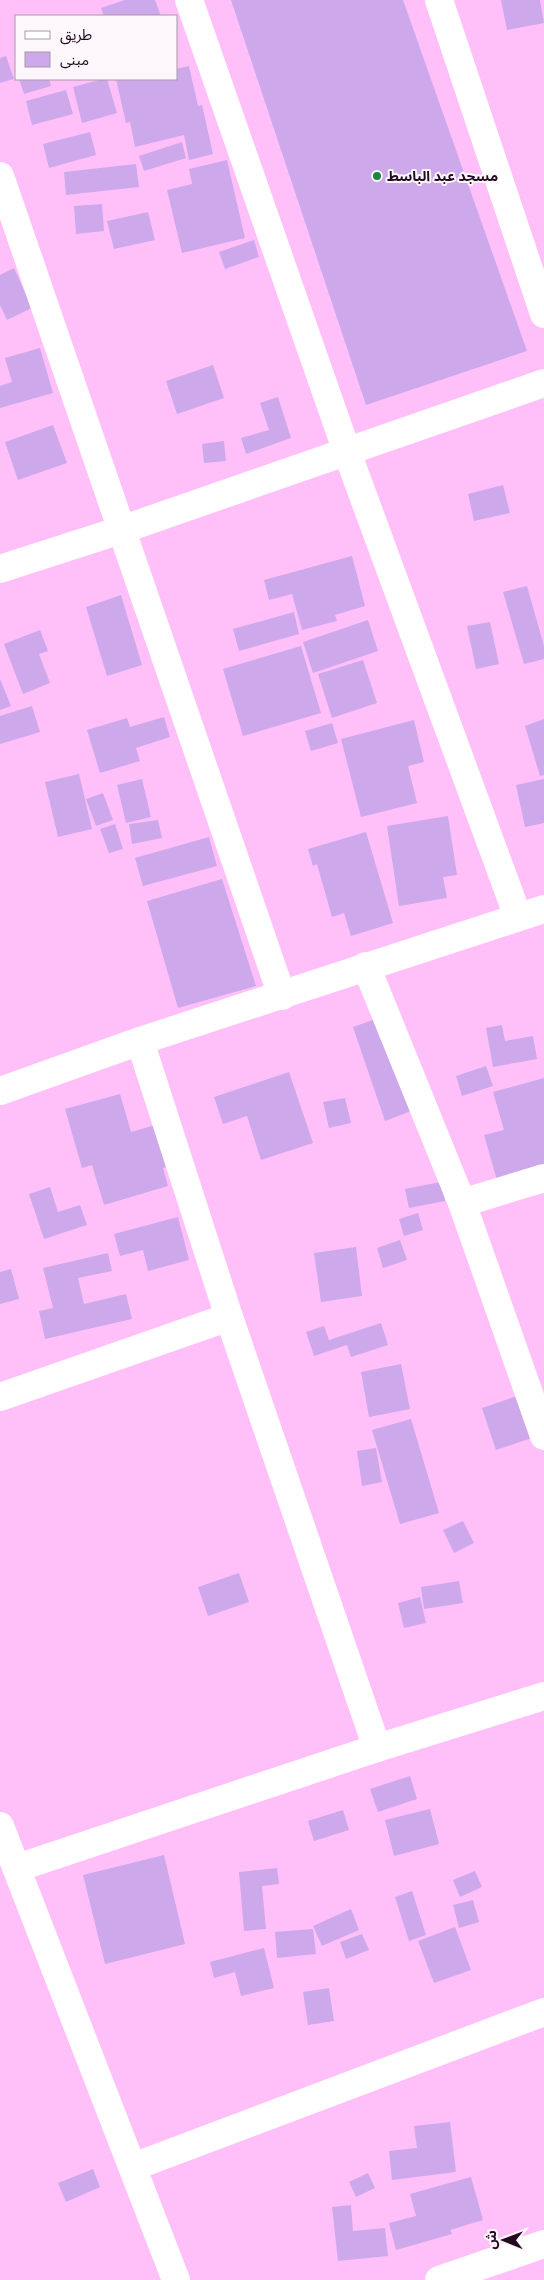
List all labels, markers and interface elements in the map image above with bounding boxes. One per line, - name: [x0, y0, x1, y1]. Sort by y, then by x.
- legend: [15, 15, 178, 80]
- text: طريق: [60, 24, 92, 45]
- text: مبنى: [60, 49, 89, 69]
- place label: مسجد عبد الباسط: [387, 166, 498, 185]
- marker: مسجد عبد الباسط: [371, 170, 383, 182]
- north arrow: [479, 2215, 529, 2265]
- text: ش: [481, 2230, 500, 2250]

